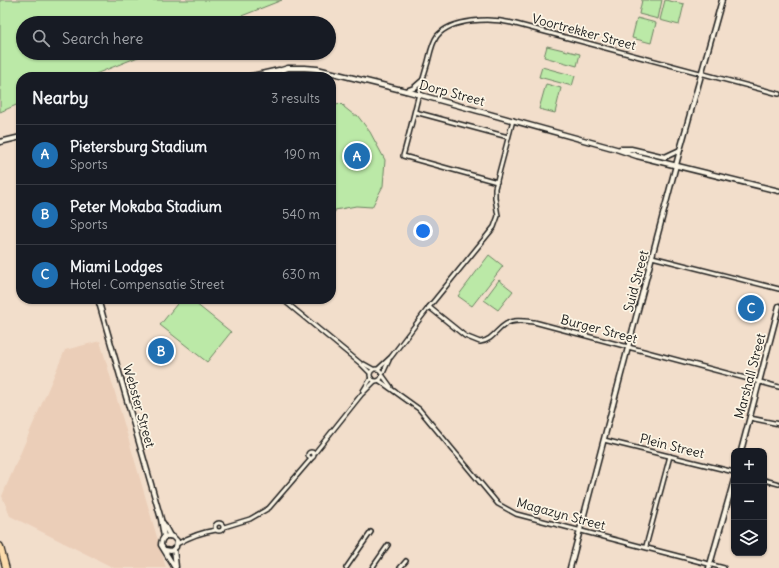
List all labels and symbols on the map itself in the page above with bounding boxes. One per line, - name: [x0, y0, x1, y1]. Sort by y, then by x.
- street label: Voortrekker Street: [530, 10, 639, 54]
- street label: Dorp Street: [417, 76, 487, 110]
- pin: A: [344, 141, 370, 171]
- your location: [413, 221, 433, 241]
- street label: Suid Street: [620, 248, 653, 314]
- pin: C: [738, 293, 764, 323]
- street label: Burger Street: [559, 311, 640, 348]
- street label: Marshall Street: [730, 331, 770, 421]
- pin: B: [148, 336, 174, 366]
- street label: Webster Street: [119, 362, 159, 450]
- street label: Plein Street: [638, 430, 707, 462]
- street label: Magazyn Street: [515, 494, 608, 534]

